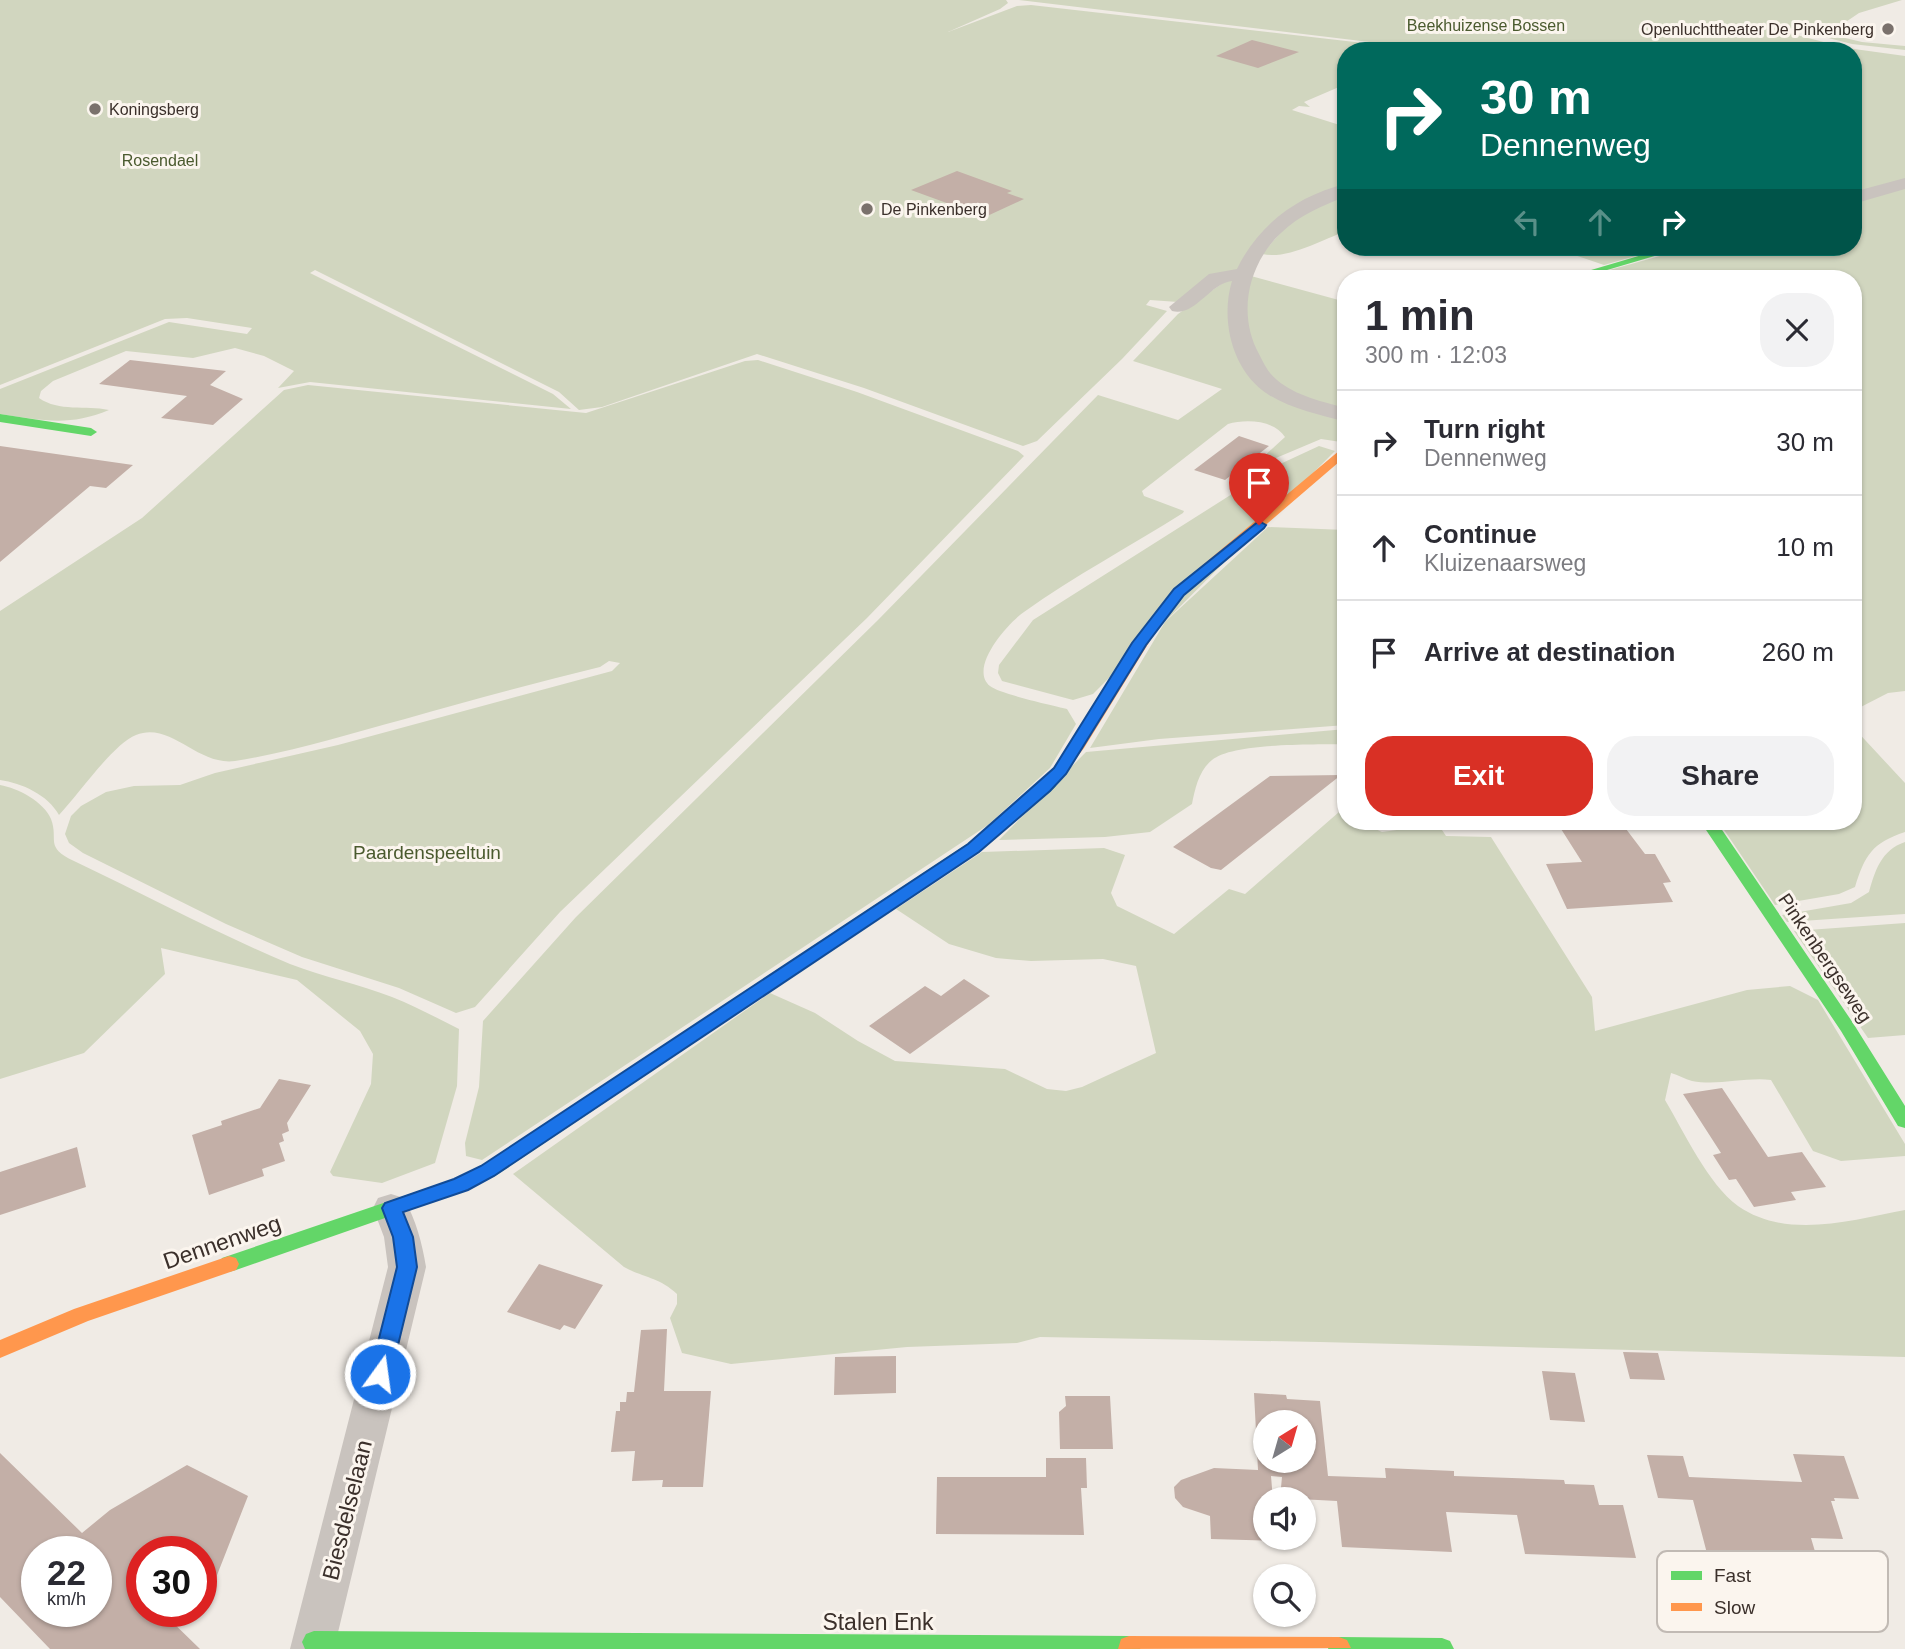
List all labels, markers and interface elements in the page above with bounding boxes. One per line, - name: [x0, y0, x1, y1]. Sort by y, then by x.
- park label: Beekhuizense Bossen: [1407, 17, 1565, 34]
- place label: Openluchttheater De Pinkenberg: [1641, 21, 1874, 38]
- marker: Openluchttheater De Pinkenberg: [1880, 21, 1896, 37]
- icon: right: [1365, 70, 1456, 161]
- text: 30 m: [1480, 70, 1592, 124]
- marker: Koningsberg: [87, 101, 103, 117]
- place label: Koningsberg: [109, 101, 199, 118]
- text: Dennenweg: [1480, 127, 1651, 163]
- park label: Rosendael: [122, 152, 198, 169]
- marker: De Pinkenberg: [859, 201, 875, 217]
- place label: De Pinkenberg: [881, 201, 987, 218]
- icon: left: [1508, 203, 1546, 241]
- icon: ahead: [1581, 203, 1619, 241]
- icon: right: [1654, 203, 1692, 241]
- text: 1 min: [1365, 292, 1475, 339]
- button: close: [1760, 293, 1834, 367]
- text: 300 m · 12:03: [1365, 342, 1507, 368]
- text: Turn right: [1424, 414, 1545, 444]
- icon: right: [1365, 424, 1403, 462]
- text: 30 m: [1776, 427, 1834, 457]
- text: Dennenweg: [1424, 445, 1547, 471]
- pin: [1229, 453, 1289, 525]
- icon: arrive: [1240, 464, 1278, 502]
- text: Continue: [1424, 519, 1537, 549]
- icon: ahead: [1365, 529, 1403, 567]
- text: 10 m: [1776, 532, 1834, 562]
- text: Kluizenaarsweg: [1424, 550, 1586, 576]
- icon: arrive: [1365, 634, 1403, 672]
- text: Arrive at destination: [1424, 637, 1675, 667]
- text: 260 m: [1762, 637, 1834, 667]
- button: Exit: [1365, 736, 1593, 816]
- button: Share: [1607, 736, 1834, 816]
- park label: Paardenspeeltuin: [353, 842, 501, 863]
- street label: Pinkenbergseweg: [1774, 890, 1876, 1026]
- street label: Dennenweg: [160, 1210, 284, 1274]
- position arrow: [343, 1337, 417, 1411]
- north arrow: [1253, 1410, 1316, 1474]
- map controls: [1253, 1410, 1316, 1627]
- street label: Biesdelselaan: [317, 1437, 377, 1583]
- button: sound: [1253, 1487, 1316, 1550]
- speed limit sign: 30: [126, 1536, 217, 1627]
- legend: [1657, 1551, 1888, 1632]
- text: 22: [47, 1553, 86, 1592]
- button: search: [1253, 1564, 1316, 1627]
- text: Fast: [1714, 1565, 1752, 1586]
- text: km/h: [47, 1589, 86, 1609]
- text: Slow: [1714, 1597, 1755, 1618]
- street label: Stalen Enk: [822, 1609, 934, 1635]

